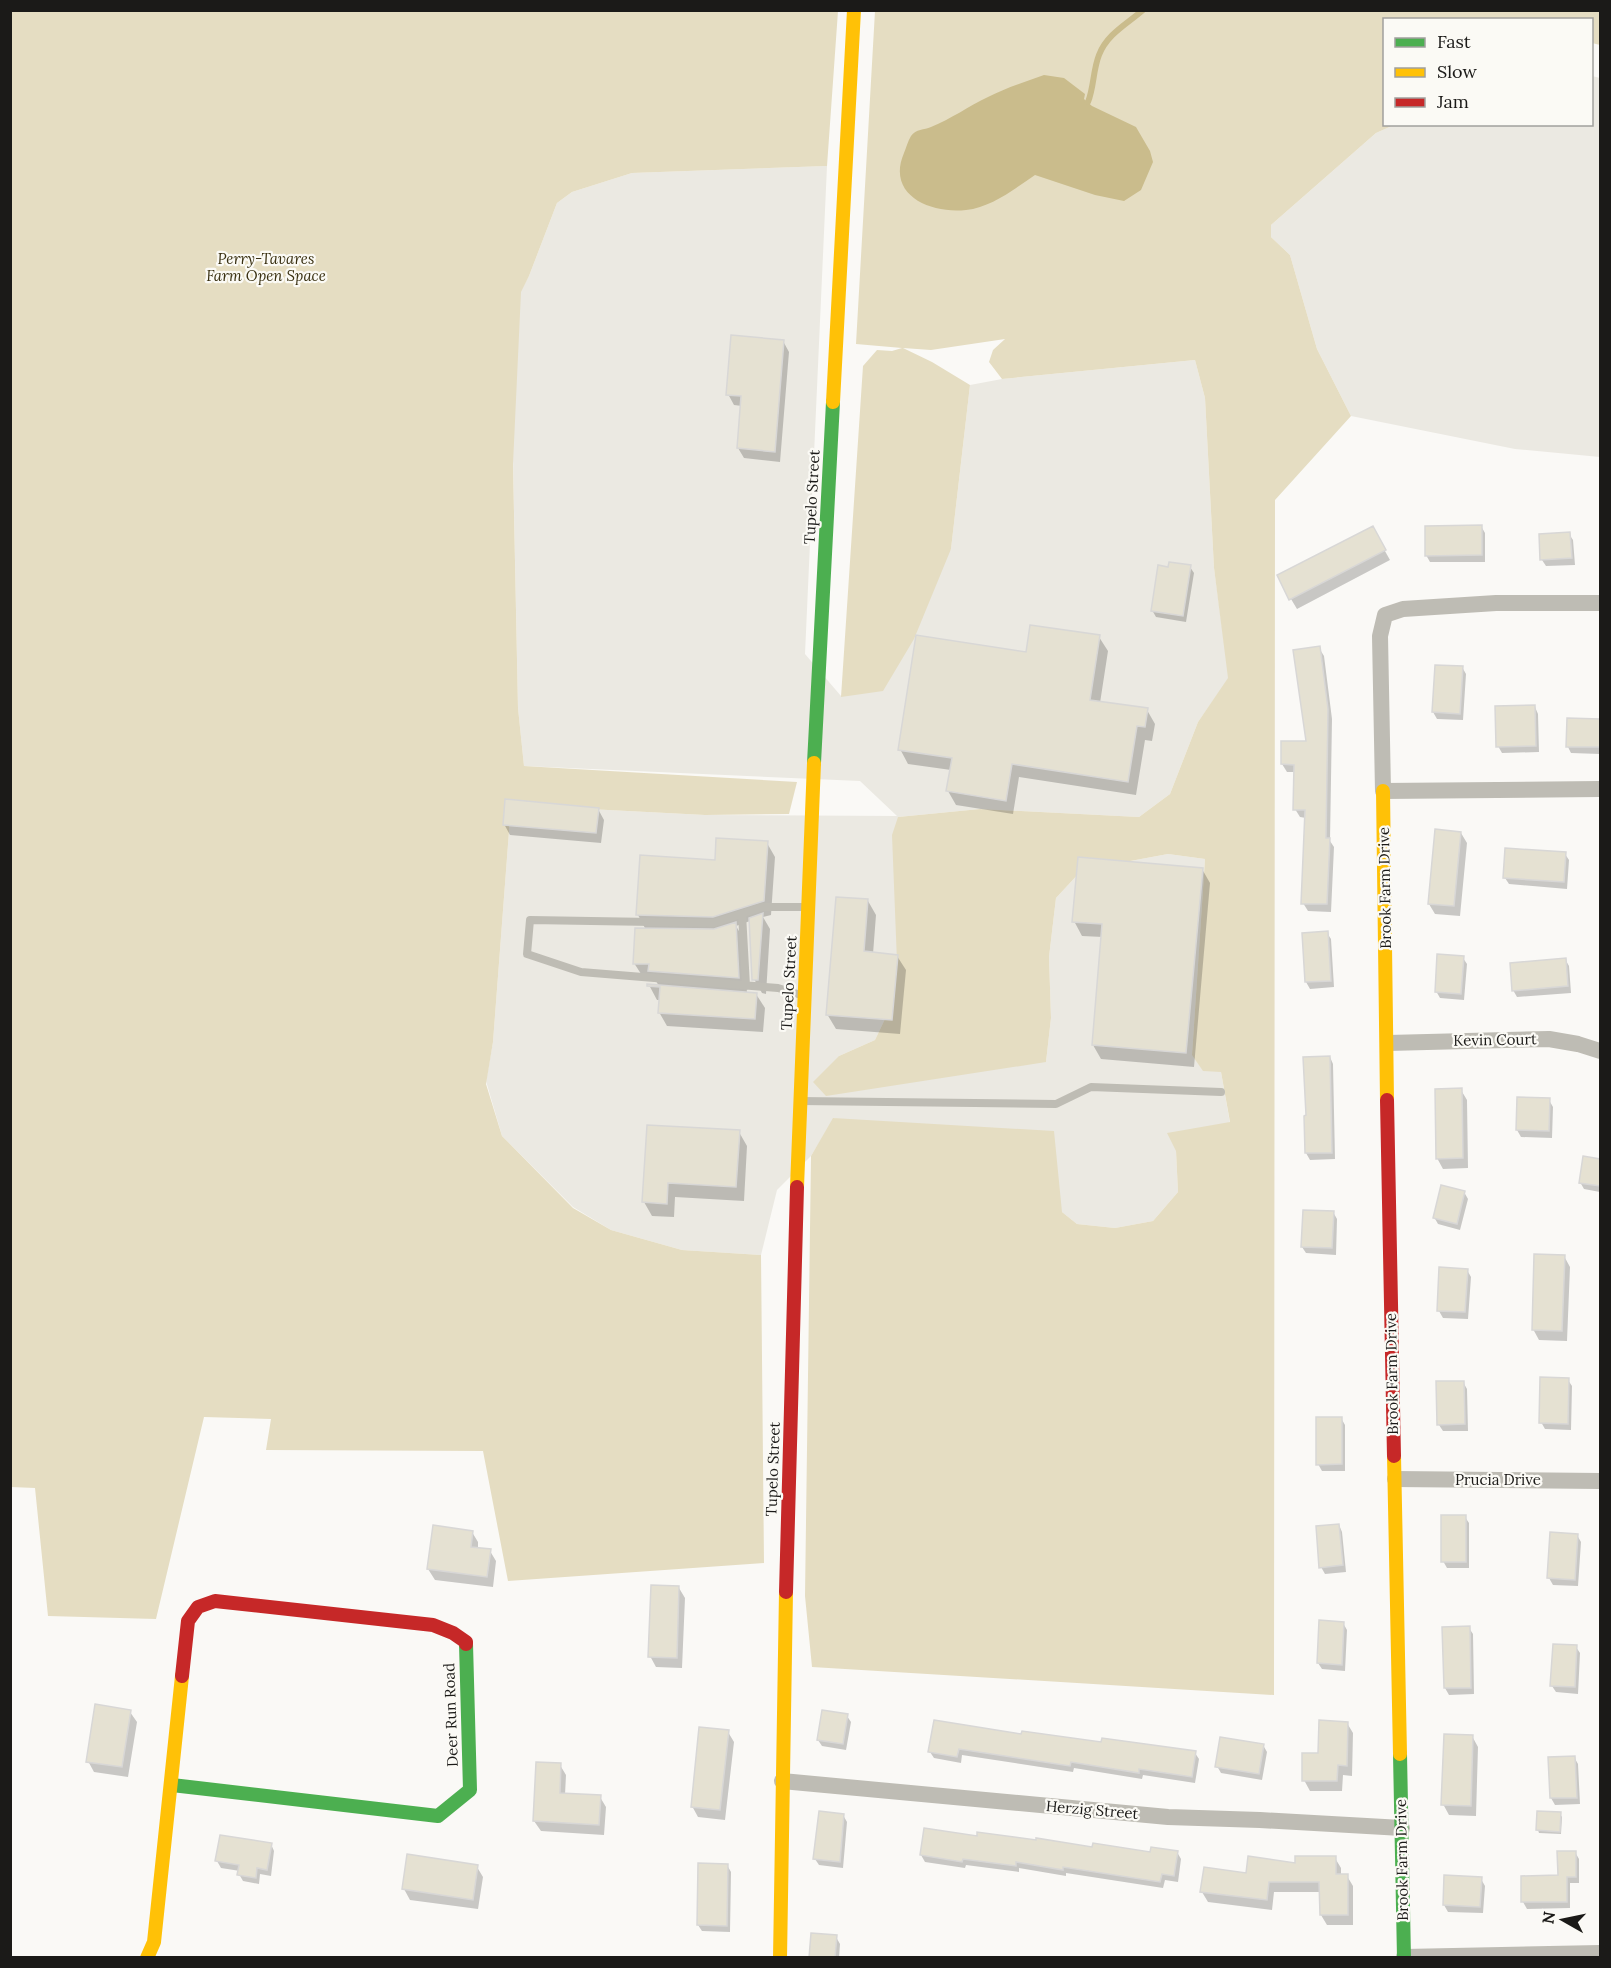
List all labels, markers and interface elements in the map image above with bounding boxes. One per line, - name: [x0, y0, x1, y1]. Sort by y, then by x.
- legend: [1383, 18, 1593, 126]
- text: Fast: [1437, 30, 1471, 53]
- text: Slow: [1437, 60, 1477, 83]
- text: Jam: [1436, 90, 1469, 113]
- park label: Perry-Tavares Farm Open Space: [206, 249, 326, 285]
- street label: Tupelo Street: [800, 449, 823, 545]
- street label: Brook Farm Drive: [1374, 827, 1395, 949]
- street label: Tupelo Street: [777, 935, 800, 1031]
- street label: Kevin Court: [1453, 1029, 1537, 1050]
- street label: Brook Farm Drive: [1381, 1313, 1402, 1435]
- street label: Tupelo Street: [761, 1421, 784, 1517]
- street label: Prucia Drive: [1455, 1470, 1541, 1489]
- street label: Deer Run Road: [439, 1663, 462, 1767]
- street label: Herzig Street: [1045, 1796, 1139, 1823]
- street label: Brook Farm Drive: [1391, 1799, 1412, 1921]
- north arrow: [1533, 1890, 1593, 1950]
- text: N: [1537, 1910, 1559, 1925]

